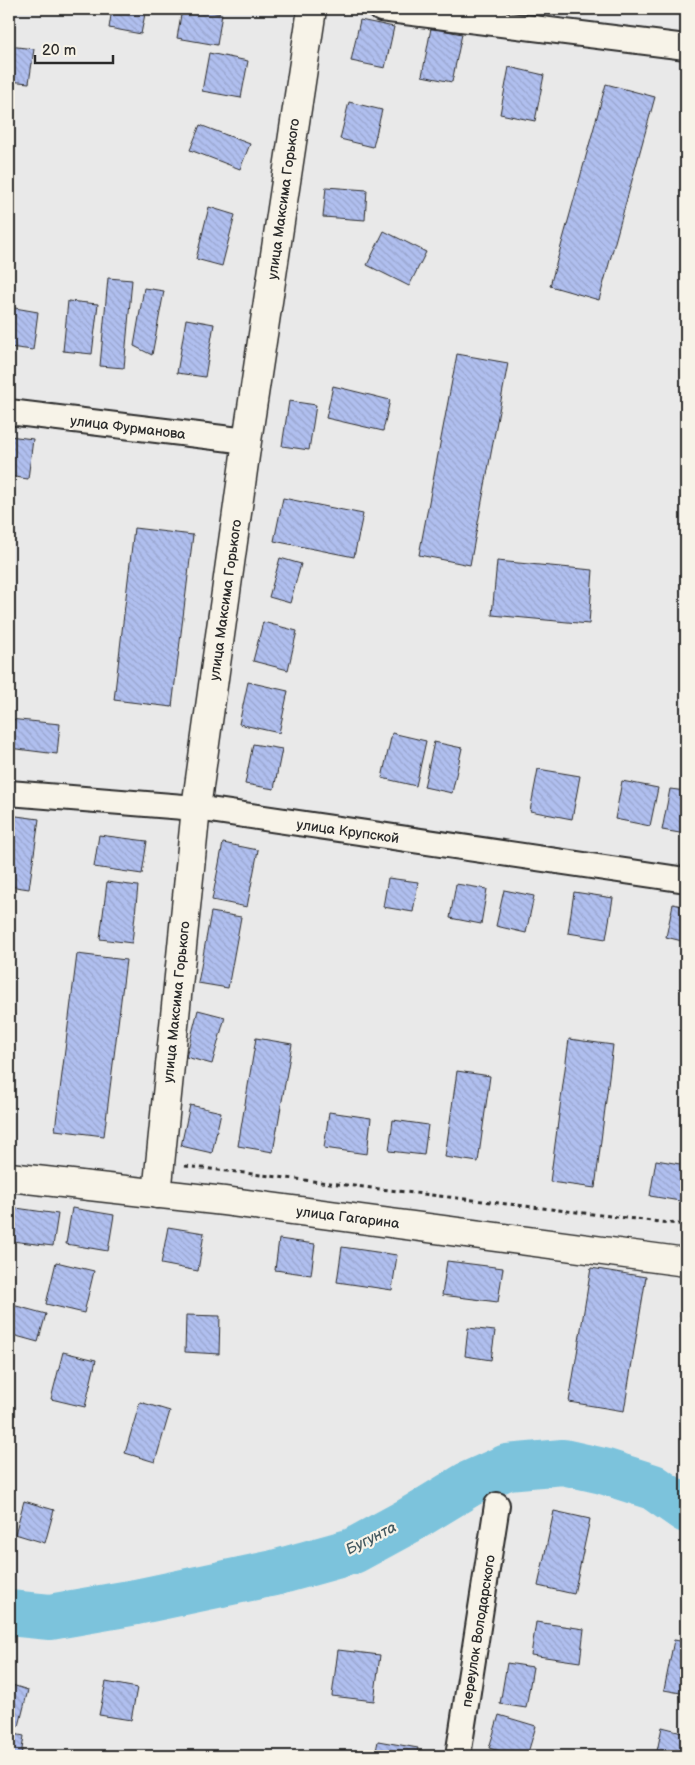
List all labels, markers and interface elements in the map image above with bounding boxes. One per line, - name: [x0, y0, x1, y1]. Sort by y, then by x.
- scale bar: [35, 32, 112, 64]
- text: 20 m: [42, 41, 76, 60]
- street label: улица Максима Горького: [264, 117, 303, 281]
- street label: улица Фурманова: [69, 412, 187, 443]
- street label: улица Максима Горького: [206, 518, 245, 682]
- street label: улица Крупской: [296, 816, 400, 847]
- street label: улица Максима Горького: [160, 920, 193, 1084]
- street label: улица Гагарина: [295, 1203, 401, 1232]
- water label: Бугунта: [343, 1518, 400, 1559]
- street label: переулок Володарского: [458, 1554, 499, 1708]

